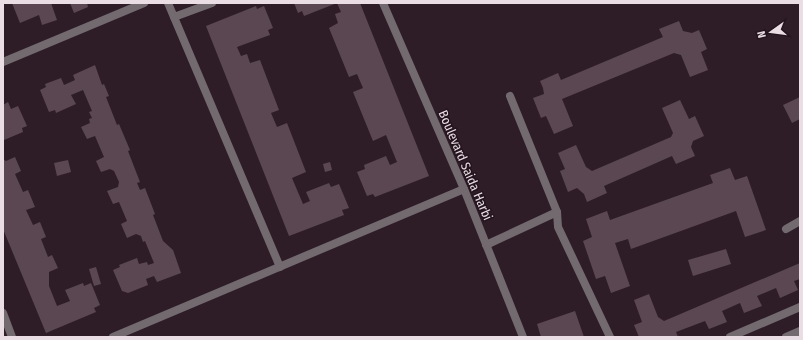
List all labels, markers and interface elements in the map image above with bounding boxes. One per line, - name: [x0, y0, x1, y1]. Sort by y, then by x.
- north arrow: [751, 12, 791, 52]
- text: N: [755, 30, 769, 39]
- street label: Boulevard Saida Harbi: [436, 108, 496, 222]

